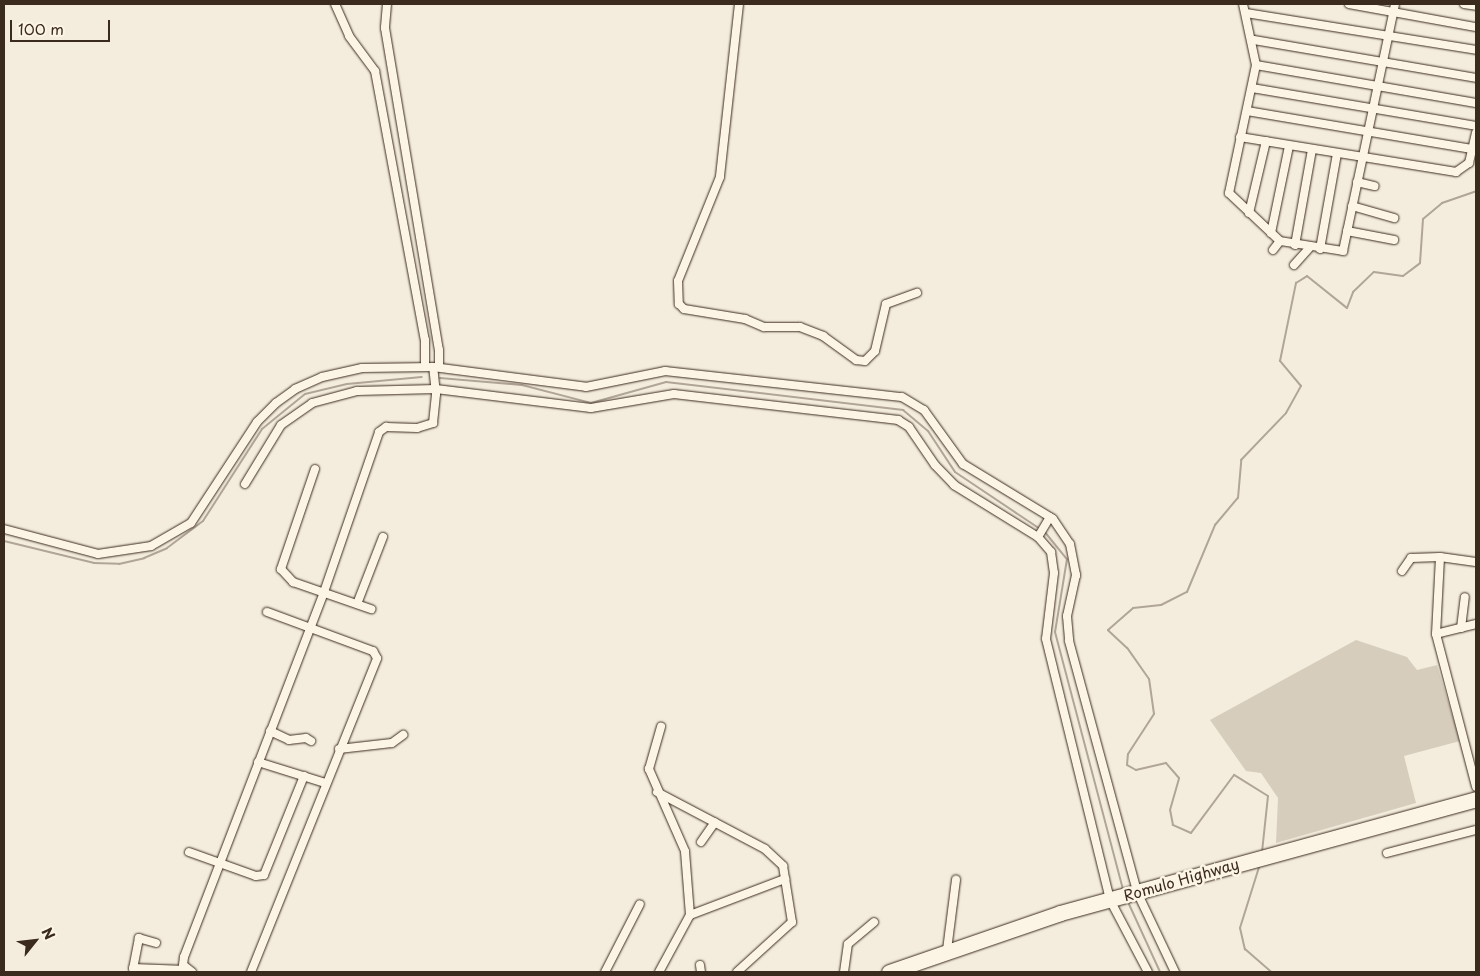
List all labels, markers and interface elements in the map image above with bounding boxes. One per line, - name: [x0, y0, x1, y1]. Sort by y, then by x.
- scale bar: [12, 10, 112, 42]
- text: 100 m: [18, 17, 64, 40]
- street label: Romulo Highway: [1121, 854, 1241, 904]
- north arrow: [10, 916, 60, 966]
- text: N: [37, 924, 60, 943]

